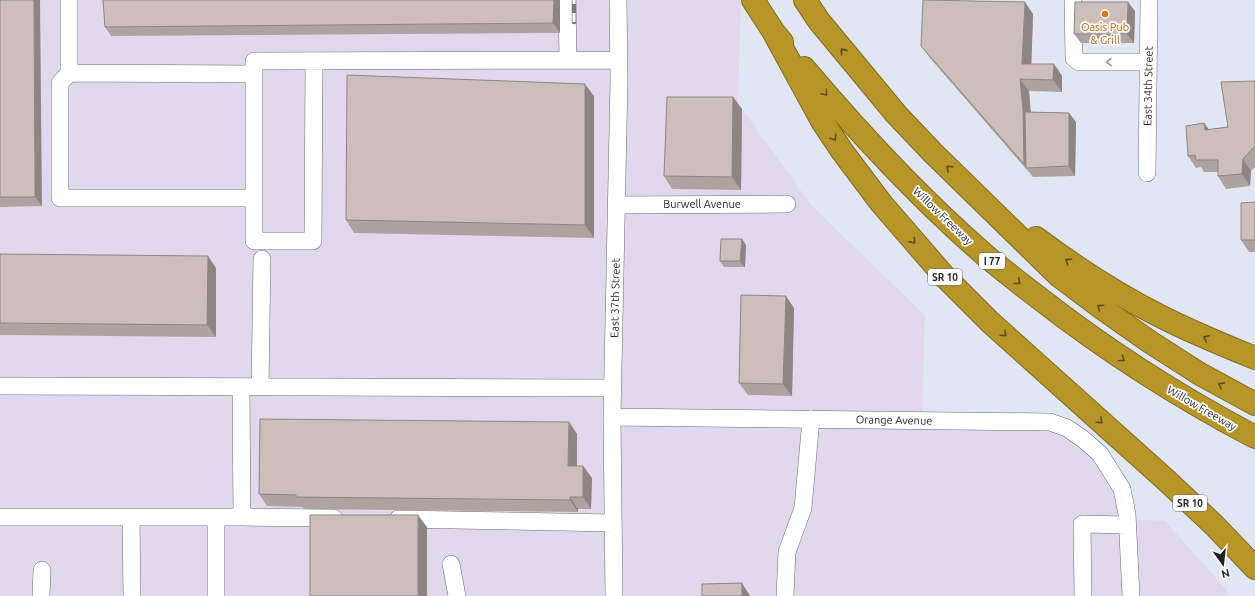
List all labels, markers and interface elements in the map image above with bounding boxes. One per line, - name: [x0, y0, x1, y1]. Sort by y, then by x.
- marker: Oasis Pub & Grill: [1100, 9, 1110, 19]
- place label: Oasis Pub & Grill: [1081, 21, 1129, 46]
- street label: East 34th Street: [1141, 45, 1155, 126]
- one-way arrow: [841, 48, 848, 55]
- one-way arrow: [1106, 58, 1112, 66]
- one-way arrow: [821, 88, 828, 95]
- one-way arrow: [829, 134, 837, 141]
- one-way arrow: [946, 165, 954, 173]
- street label: Willow Freeway: [911, 185, 976, 248]
- street label: Burwell Avenue: [663, 198, 741, 210]
- one-way arrow: [908, 236, 915, 243]
- road number: I 77: [979, 253, 1005, 269]
- street label: East 37th Street: [608, 257, 622, 338]
- one-way arrow: [1065, 258, 1072, 266]
- road number: SR 10: [928, 269, 962, 285]
- one-way arrow: [1013, 277, 1020, 284]
- one-way arrow: [1097, 304, 1104, 312]
- one-way arrow: [999, 329, 1006, 336]
- one-way arrow: [1203, 334, 1210, 342]
- one-way arrow: [1118, 354, 1125, 362]
- street label: Willow Freeway: [1165, 383, 1239, 433]
- one-way arrow: [1218, 383, 1225, 390]
- street label: Orange Avenue: [856, 413, 932, 427]
- one-way arrow: [1095, 416, 1103, 423]
- road number: SR 10: [1173, 495, 1207, 511]
- north arrow: [1203, 544, 1243, 584]
- text: N: [1220, 567, 1231, 581]

